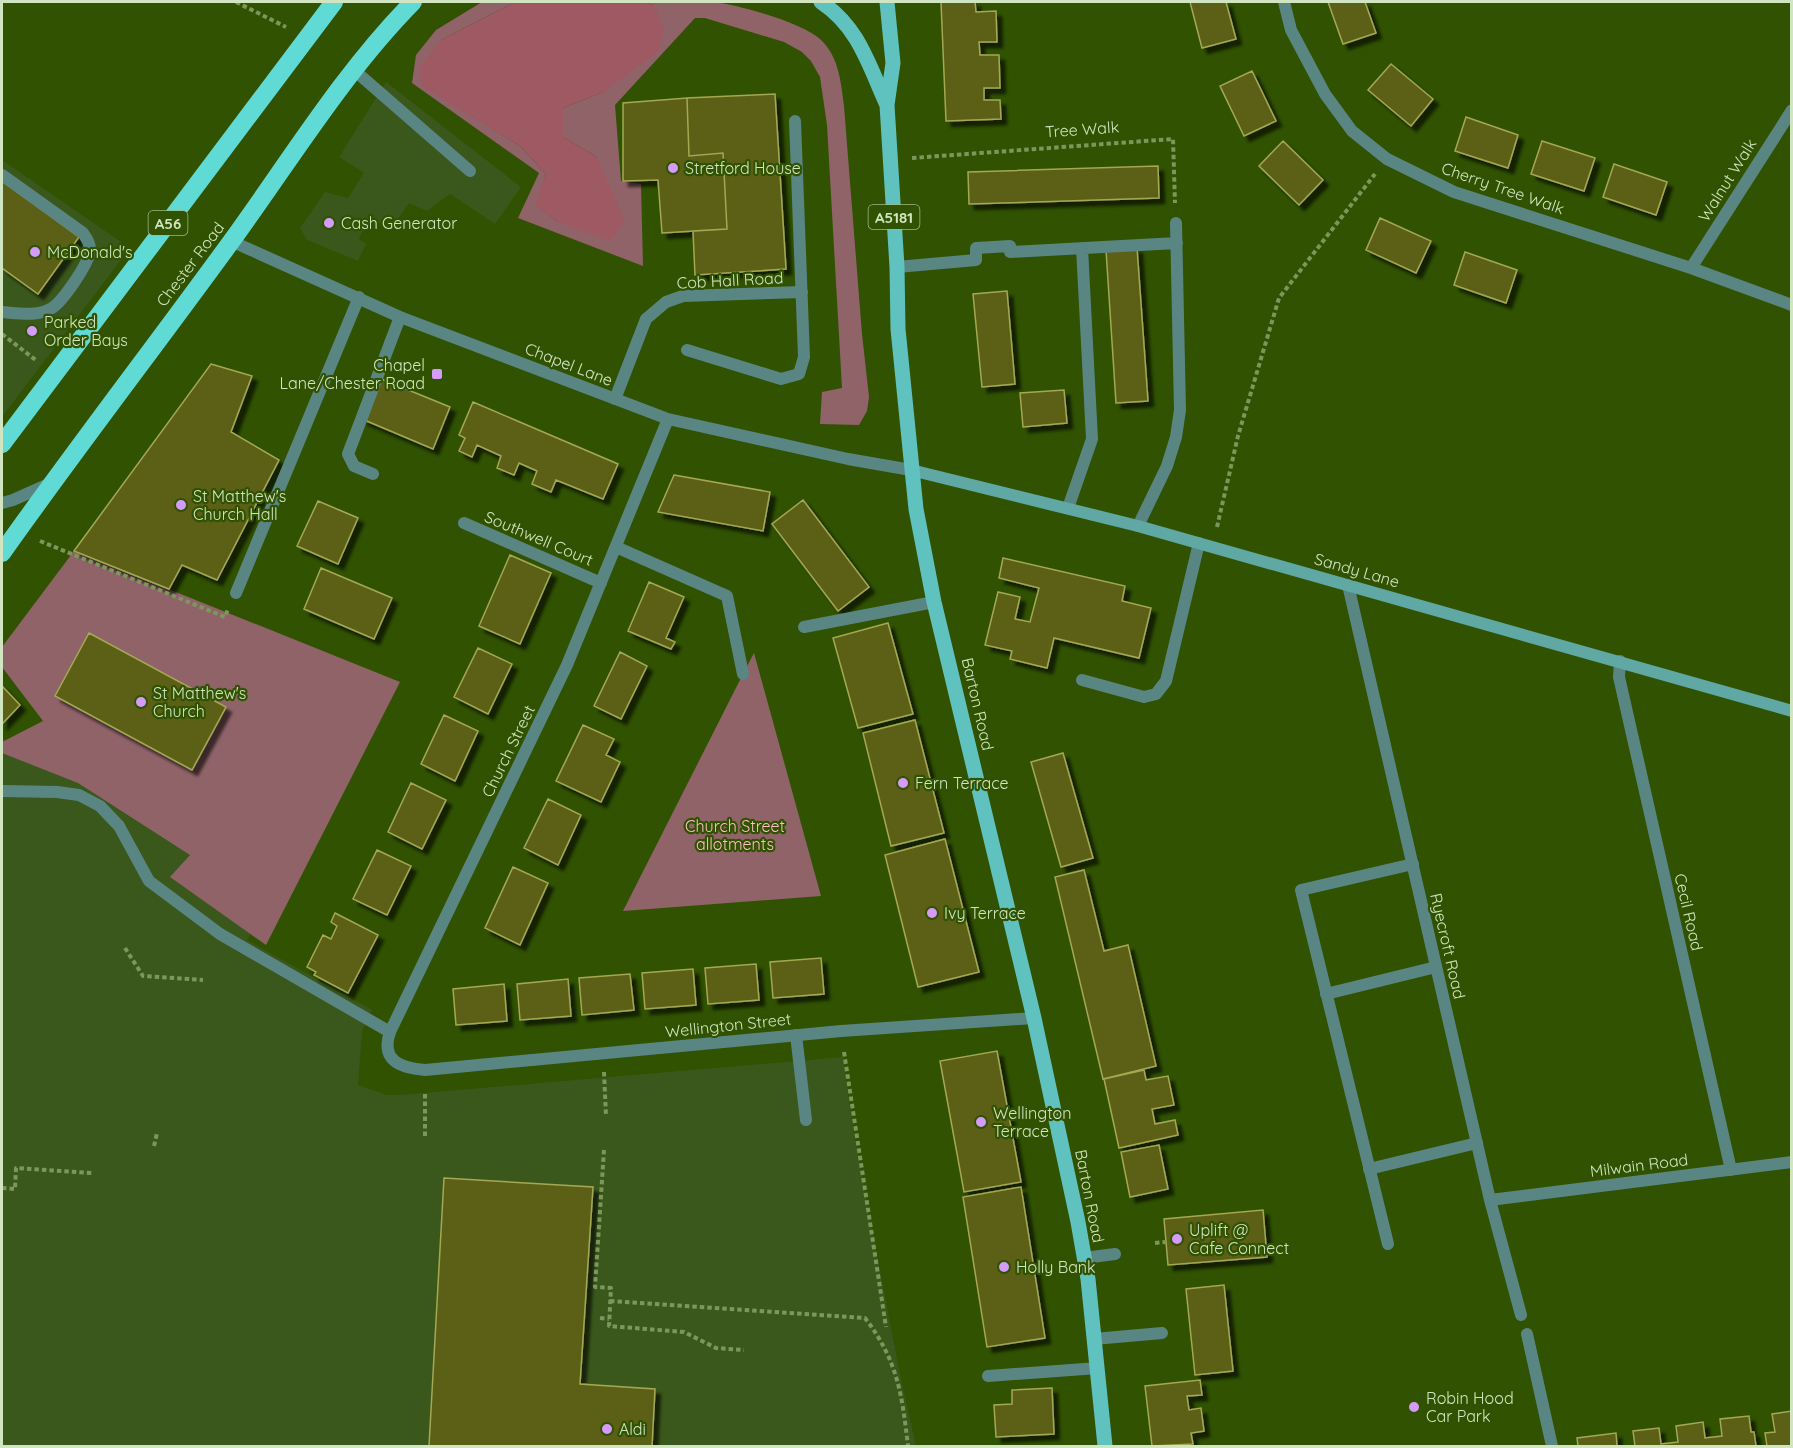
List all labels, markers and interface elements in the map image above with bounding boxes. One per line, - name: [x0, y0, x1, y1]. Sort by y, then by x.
- street label: Tree Walk: [1044, 116, 1120, 142]
- street label: Walnut Walk: [1694, 135, 1760, 225]
- place label: Stretford House: [685, 158, 801, 178]
- street label: Cherry Tree Walk: [1439, 158, 1567, 218]
- marker: Stretford House: [666, 161, 680, 175]
- road number: A5181: [868, 205, 920, 229]
- road number: A56: [148, 211, 188, 235]
- place label: Cash Generator: [341, 213, 457, 233]
- marker: Cash Generator: [322, 216, 336, 230]
- street label: Chester Road: [152, 218, 228, 310]
- place label: McDonald's: [47, 242, 133, 262]
- marker: McDonald's: [28, 245, 42, 259]
- street label: Cob Hall Road: [676, 267, 784, 293]
- place label: Parked Order Bays: [44, 312, 128, 350]
- marker: Parked Order Bays: [25, 324, 39, 338]
- street label: Chapel Lane: [522, 338, 616, 390]
- place label: Chapel Lane/Chester Road: [279, 355, 425, 393]
- marker: Chapel Lane/Chester Road: [430, 367, 444, 381]
- place label: St Matthew's Church Hall: [193, 486, 286, 524]
- marker: St Matthew's Church Hall: [174, 498, 188, 512]
- street label: Southwell Court: [482, 506, 596, 570]
- street label: Sandy Lane: [1312, 548, 1402, 592]
- street label: Barton Road: [958, 656, 998, 752]
- place label: St Matthew's Church: [153, 683, 246, 721]
- marker: St Matthew's Church: [134, 695, 148, 709]
- street label: Church Street: [477, 702, 539, 800]
- place label: Fern Terrace: [915, 773, 1009, 793]
- marker: Fern Terrace: [896, 776, 910, 790]
- park label: Church Street allotments: [685, 816, 785, 854]
- street label: Cecil Road: [1670, 871, 1708, 953]
- street label: Ryecroft Road: [1426, 891, 1470, 1001]
- place label: Ivy Terrace: [944, 903, 1026, 923]
- marker: Ivy Terrace: [925, 906, 939, 920]
- street label: Wellington Street: [664, 1008, 792, 1042]
- place label: Wellington Terrace: [993, 1103, 1072, 1141]
- marker: Wellington Terrace: [974, 1115, 988, 1129]
- street label: Barton Road: [1071, 1148, 1109, 1244]
- street label: Milwain Road: [1589, 1149, 1689, 1181]
- place label: Uplift @ Cafe Connect: [1189, 1220, 1289, 1258]
- marker: Uplift @ Cafe Connect: [1170, 1232, 1184, 1246]
- place label: Holly Bank: [1016, 1257, 1096, 1277]
- marker: Holly Bank: [997, 1260, 1011, 1274]
- place label: Robin Hood Car Park: [1426, 1388, 1514, 1426]
- marker: Robin Hood Car Park: [1407, 1400, 1421, 1414]
- place label: Aldi: [619, 1419, 646, 1439]
- marker: Aldi: [600, 1422, 614, 1436]

